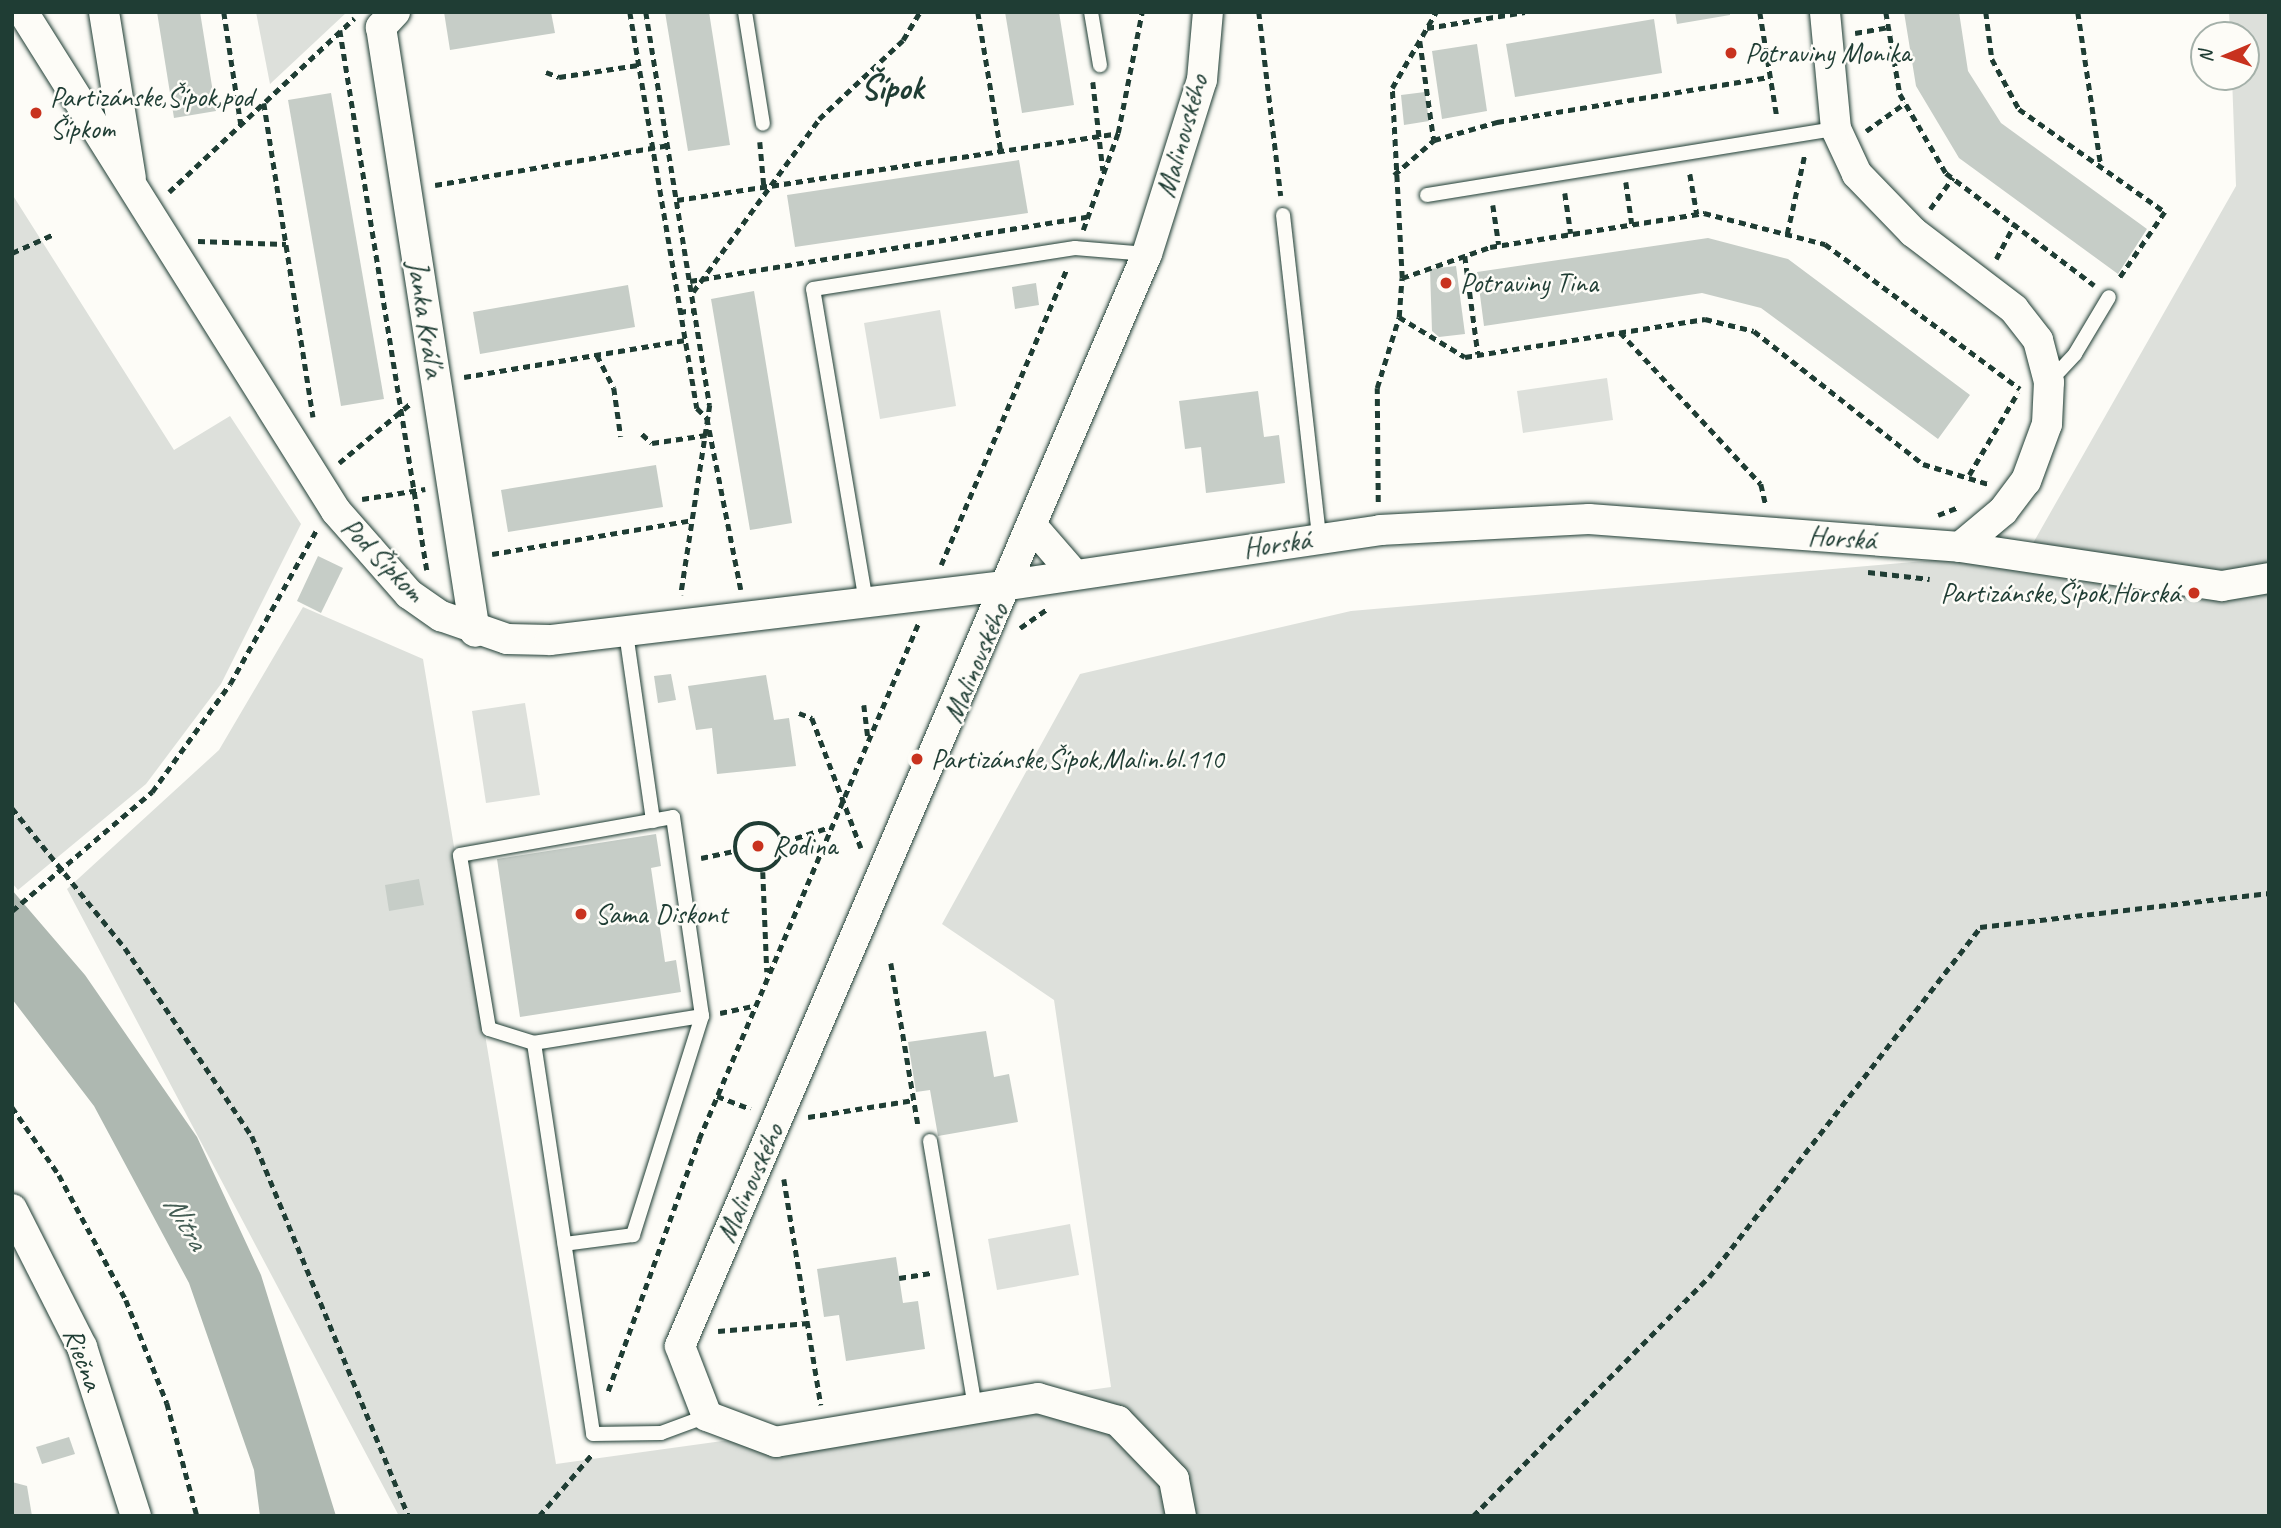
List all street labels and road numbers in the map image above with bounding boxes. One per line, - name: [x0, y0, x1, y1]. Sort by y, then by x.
- street label: Malinovského: [1149, 71, 1215, 201]
- street label: Janka Kráľa: [400, 258, 452, 380]
- street label: Pod Šípkom: [334, 511, 432, 609]
- street label: Horská: [1807, 519, 1877, 557]
- street label: Horská: [1241, 523, 1313, 565]
- street label: Malinovského: [936, 599, 1016, 727]
- street label: Malinovského: [709, 1119, 791, 1247]
- street label: Riečna: [56, 1323, 110, 1395]

